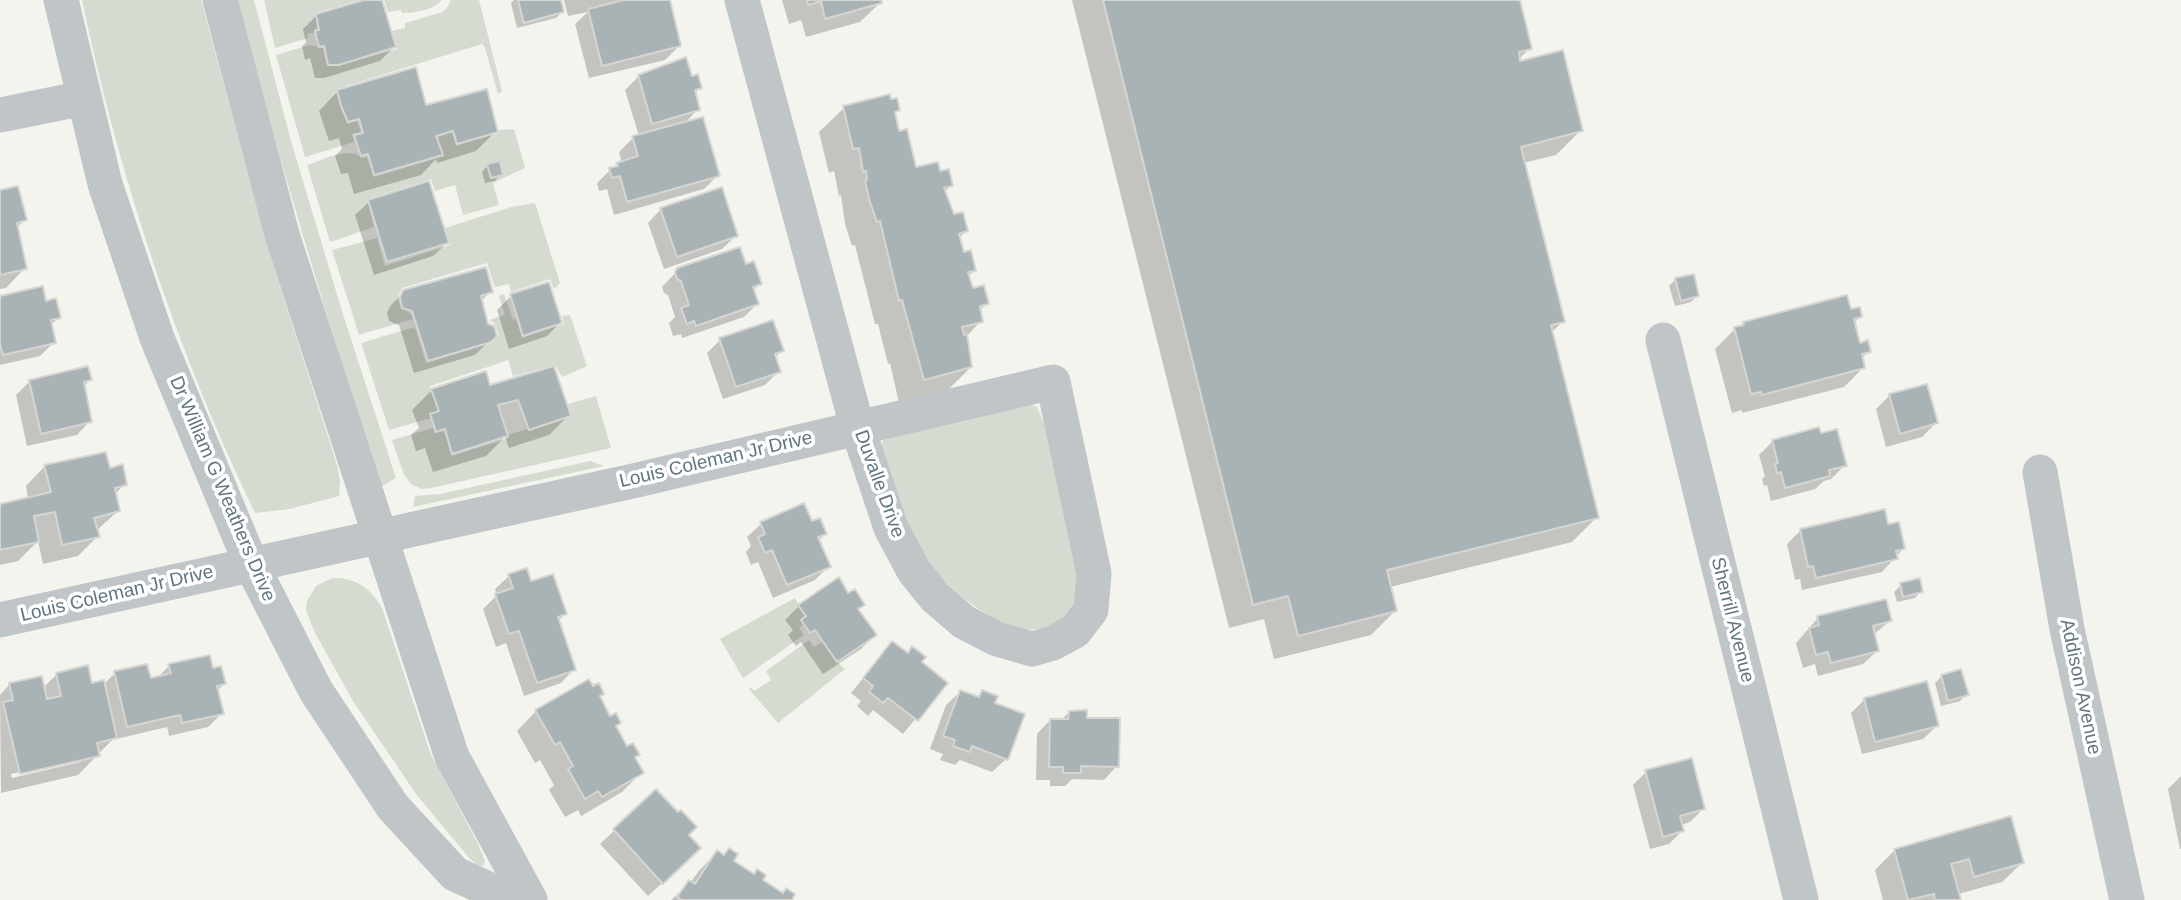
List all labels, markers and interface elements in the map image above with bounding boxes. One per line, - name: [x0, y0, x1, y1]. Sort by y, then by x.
- street label: Dr William G Weathers Drive: [164, 373, 280, 605]
- street label: Louis Coleman Jr Drive: [617, 427, 815, 493]
- street label: Duvalle Drive: [849, 427, 909, 541]
- street label: Sherrill Avenue: [1705, 555, 1759, 685]
- street label: Louis Coleman Jr Drive: [18, 561, 216, 627]
- street label: Addison Avenue: [2054, 617, 2106, 757]

